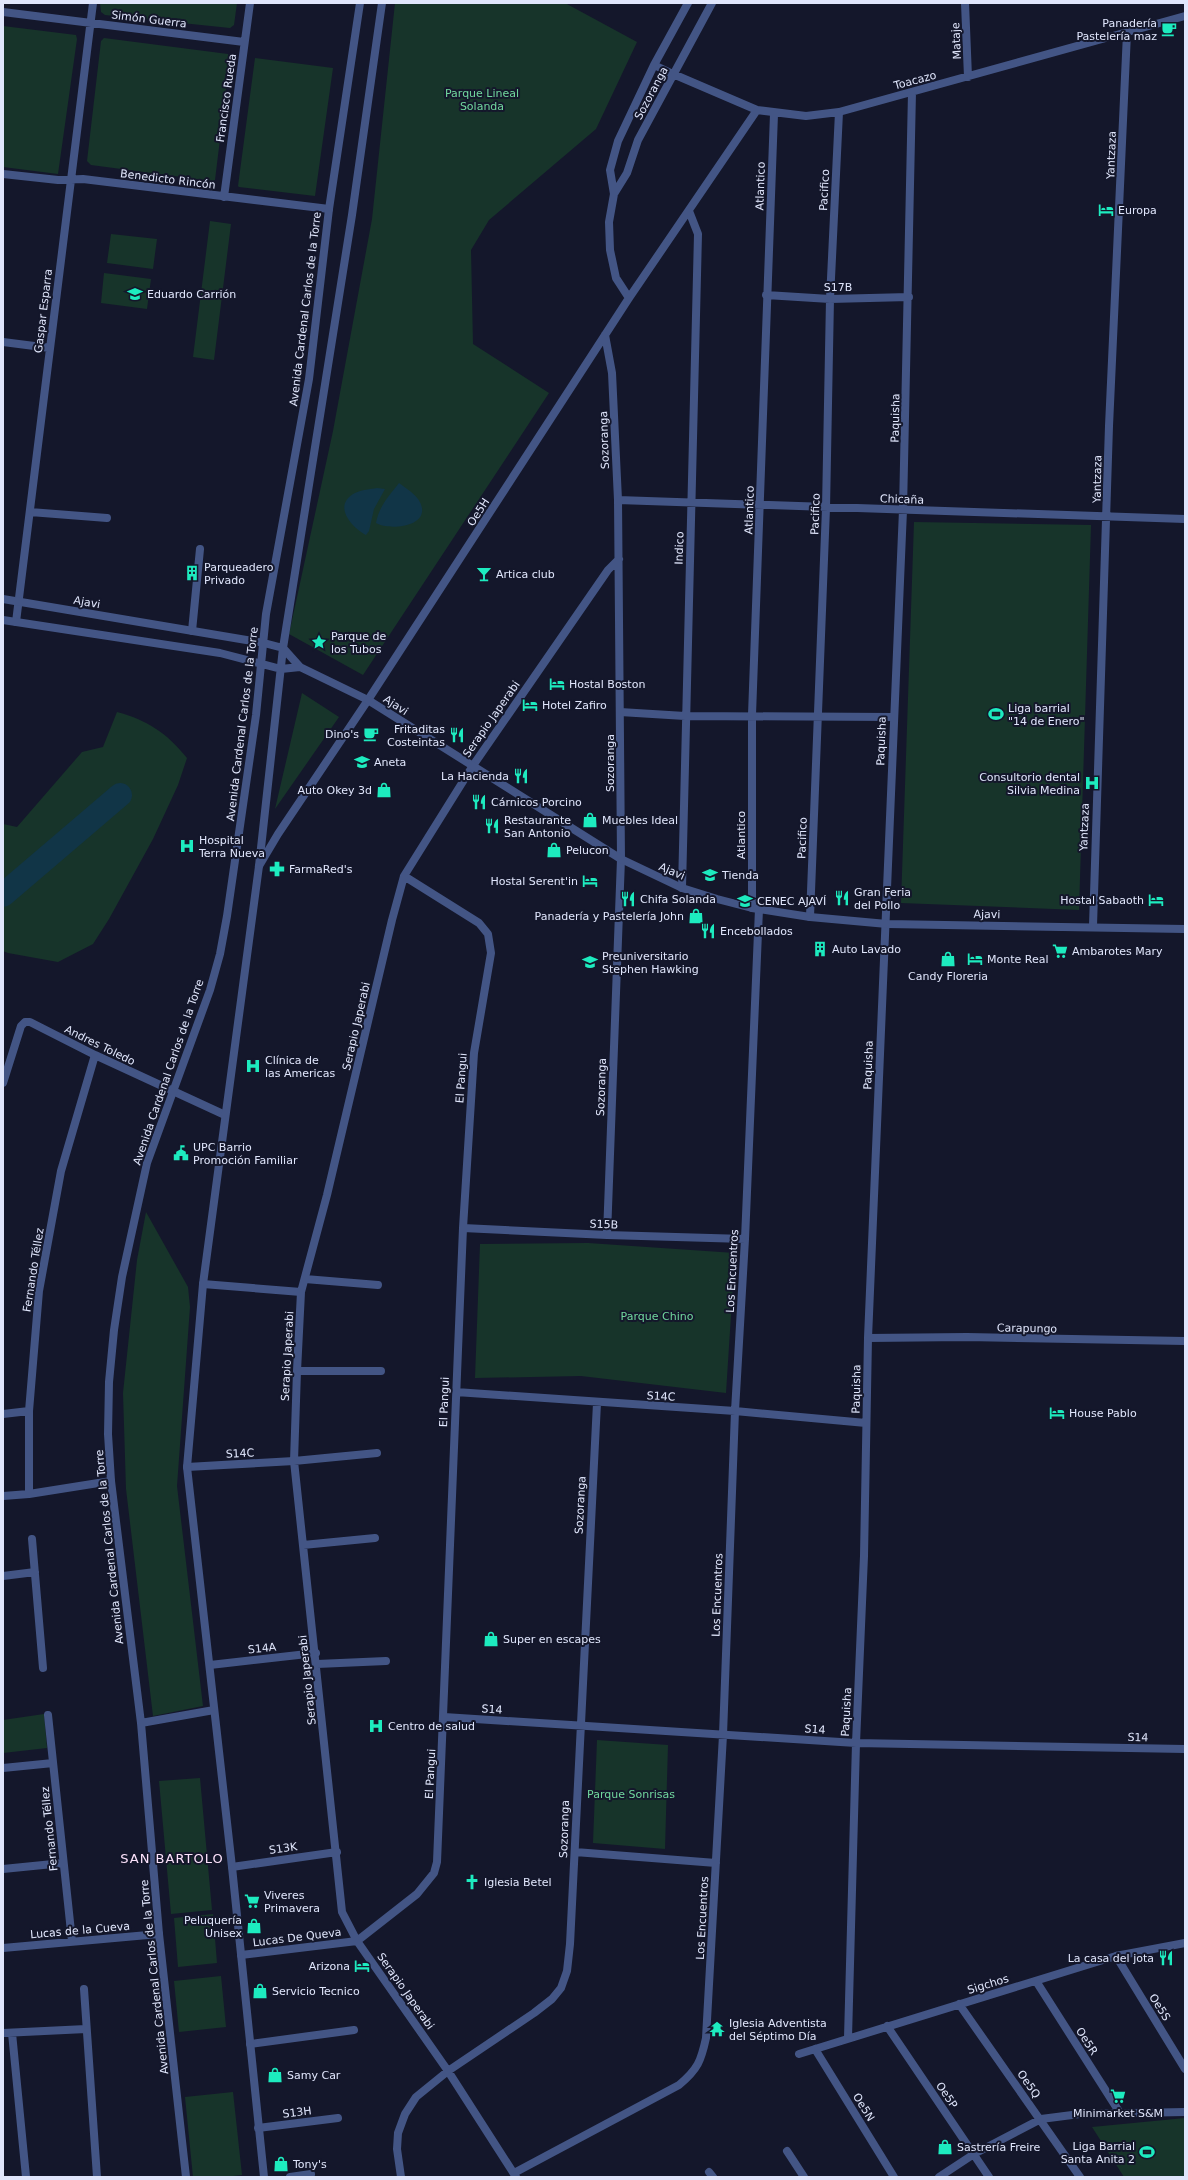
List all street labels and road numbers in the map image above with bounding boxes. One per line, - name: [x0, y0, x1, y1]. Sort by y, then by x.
- street label: Simón Guerra: [111, 8, 187, 31]
- street label: Mataje: [949, 22, 964, 60]
- street label: Francisco Rueda: [214, 53, 239, 143]
- street label: Sozoranga: [632, 64, 671, 122]
- street label: Toacazo: [891, 68, 938, 93]
- street label: Yantzaza: [1104, 131, 1119, 180]
- street label: Atlantico: [753, 161, 768, 211]
- street label: Benedicto Rincón: [119, 167, 216, 192]
- street label: Pacifico: [817, 169, 832, 211]
- street label: Avenida Cardenal Carlos de la Torre: [287, 211, 324, 407]
- street label: Gaspar Esparra: [32, 268, 55, 354]
- street label: S17B: [824, 281, 852, 294]
- street label: Paquisha: [889, 393, 902, 443]
- street label: Sozoranga: [597, 411, 612, 469]
- street label: Yantzaza: [1091, 455, 1104, 504]
- street label: Atlantico: [742, 485, 757, 535]
- street label: Chicaña: [880, 492, 924, 507]
- street label: Pacifico: [808, 493, 823, 535]
- street label: Oe5H: [465, 496, 492, 529]
- street label: Indico: [672, 531, 687, 565]
- street label: Ajavi: [73, 594, 101, 611]
- street label: Avenida Cardenal Carlos de la Torre: [224, 626, 261, 822]
- street label: Serapio Japerabi: [460, 679, 523, 760]
- street label: Ajavi: [381, 693, 411, 718]
- street label: Paquisha: [874, 716, 889, 766]
- street label: Sozoranga: [604, 734, 617, 792]
- street label: Yantzaza: [1077, 803, 1092, 852]
- street label: Atlantico: [735, 810, 748, 859]
- street label: Pacifico: [795, 817, 810, 859]
- street label: Ajavi: [657, 860, 687, 883]
- street label: Ajavi: [973, 908, 1001, 921]
- street label: Avenida Cardenal Carlos de la Torre: [130, 977, 207, 1167]
- street label: Serapio Japerabi: [340, 981, 373, 1072]
- street label: Andres Toledo: [62, 1023, 137, 1068]
- street label: Paquisha: [861, 1040, 876, 1090]
- street label: El Pangui: [453, 1052, 470, 1104]
- street label: Sozoranga: [594, 1058, 609, 1116]
- street label: S15B: [589, 1218, 618, 1231]
- street label: Fernando Téllez: [20, 1227, 47, 1313]
- street label: Los Encuentros: [724, 1229, 741, 1313]
- street label: Serapio Japerabi: [279, 1311, 296, 1401]
- street label: Carapungo: [997, 1321, 1058, 1336]
- street label: Paquisha: [850, 1364, 863, 1414]
- street label: El Pangui: [437, 1377, 452, 1427]
- street label: S14C: [646, 1389, 676, 1404]
- street label: S14C: [225, 1446, 255, 1461]
- street label: Avenida Cardenal Carlos de la Torre: [93, 1449, 126, 1645]
- street label: Sozoranga: [572, 1476, 589, 1534]
- street label: Los Encuentros: [710, 1553, 725, 1637]
- street label: Serapio Japerabi: [296, 1634, 319, 1726]
- street label: S14A: [247, 1640, 277, 1656]
- street label: Paquisha: [839, 1687, 854, 1737]
- street label: S14: [481, 1702, 503, 1717]
- street label: S14: [804, 1722, 826, 1737]
- street label: S14: [1127, 1731, 1149, 1744]
- street label: El Pangui: [423, 1749, 438, 1800]
- street label: Fernando Téllez: [39, 1786, 60, 1872]
- street label: Sozoranga: [557, 1800, 572, 1858]
- street label: S13K: [268, 1840, 299, 1857]
- street label: Los Encuentros: [694, 1876, 711, 1960]
- street label: Avenida Cardenal Carlos de la Torre: [138, 1879, 171, 2075]
- street label: Lucas de la Cueva: [30, 1920, 130, 1941]
- street label: Lucas De Queva: [252, 1926, 342, 1949]
- street label: Serapio Japerabi: [374, 1951, 437, 2032]
- street label: Sigchos: [966, 1972, 1011, 1997]
- street label: Oe5S: [1146, 1991, 1173, 2023]
- street label: Oe5R: [1073, 2025, 1100, 2058]
- street label: Oe5Q: [1014, 2068, 1043, 2101]
- street label: Oe5P: [933, 2080, 960, 2111]
- street label: Oe5N: [850, 2091, 877, 2124]
- street label: S13H: [282, 2104, 312, 2121]

